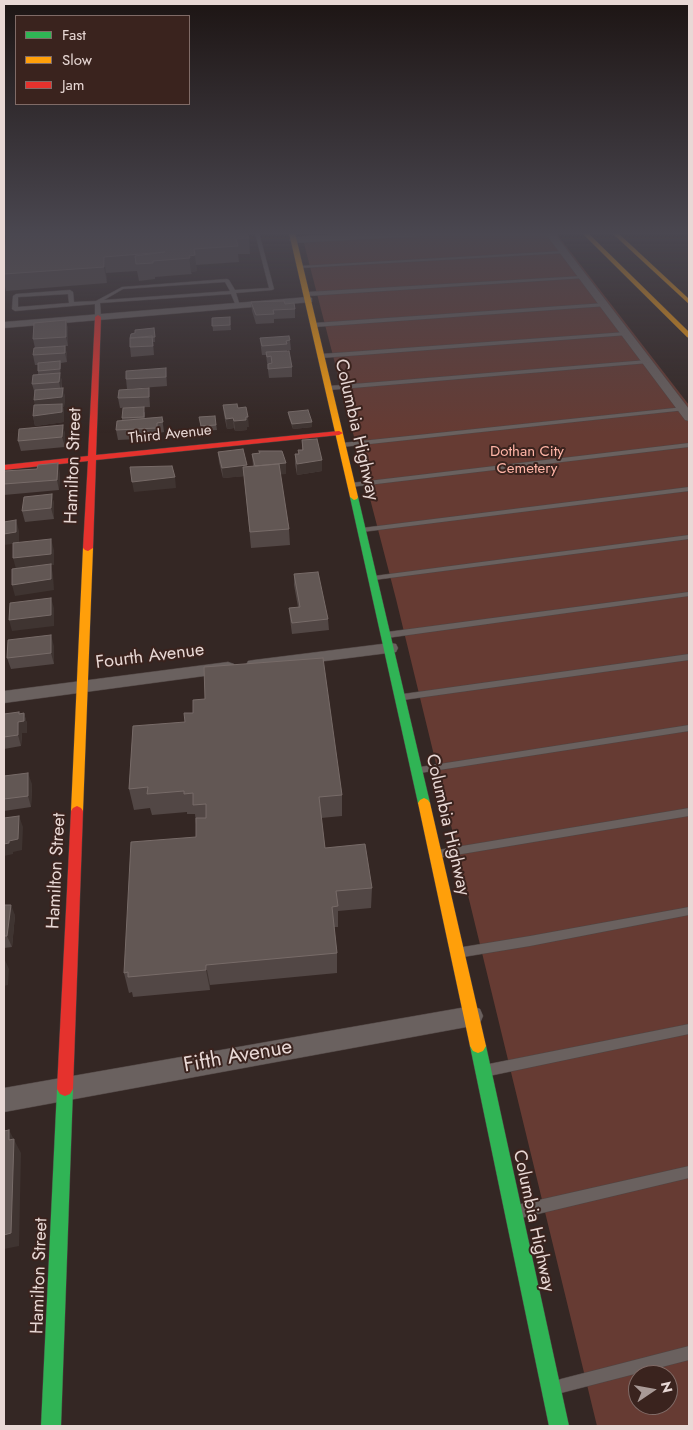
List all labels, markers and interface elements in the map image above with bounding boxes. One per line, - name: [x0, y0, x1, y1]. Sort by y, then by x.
- legend: [15, 15, 190, 105]
- text: Fast: [62, 24, 86, 46]
- text: Slow: [62, 49, 92, 71]
- text: Jam: [62, 74, 85, 96]
- street label: Columbia Highway: [329, 357, 383, 503]
- street label: Hamilton Street: [61, 407, 87, 525]
- street label: Third Avenue: [127, 422, 213, 448]
- park label: Dothan City Cemetery: [490, 443, 564, 478]
- street label: Fourth Avenue: [95, 640, 205, 674]
- street label: Columbia Highway: [420, 752, 474, 898]
- street label: Hamilton Street: [43, 812, 71, 930]
- street label: Fifth Avenue: [182, 1035, 294, 1079]
- street label: Columbia Highway: [507, 1148, 559, 1294]
- street label: Hamilton Street: [27, 1217, 53, 1335]
- north arrow: [628, 1365, 678, 1415]
- text: N: [656, 1380, 678, 1395]

